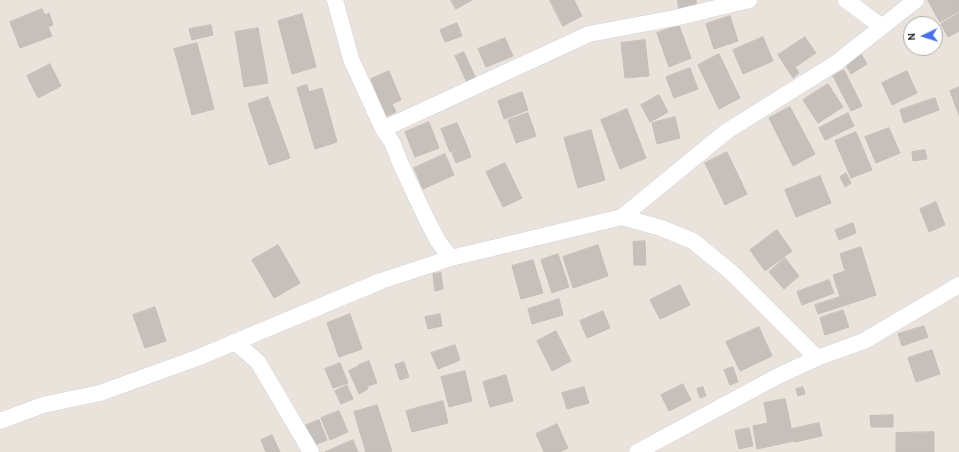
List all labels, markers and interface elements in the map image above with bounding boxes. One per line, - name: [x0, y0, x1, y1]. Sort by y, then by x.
- north arrow: [903, 16, 943, 56]
- text: N: [906, 33, 917, 41]

